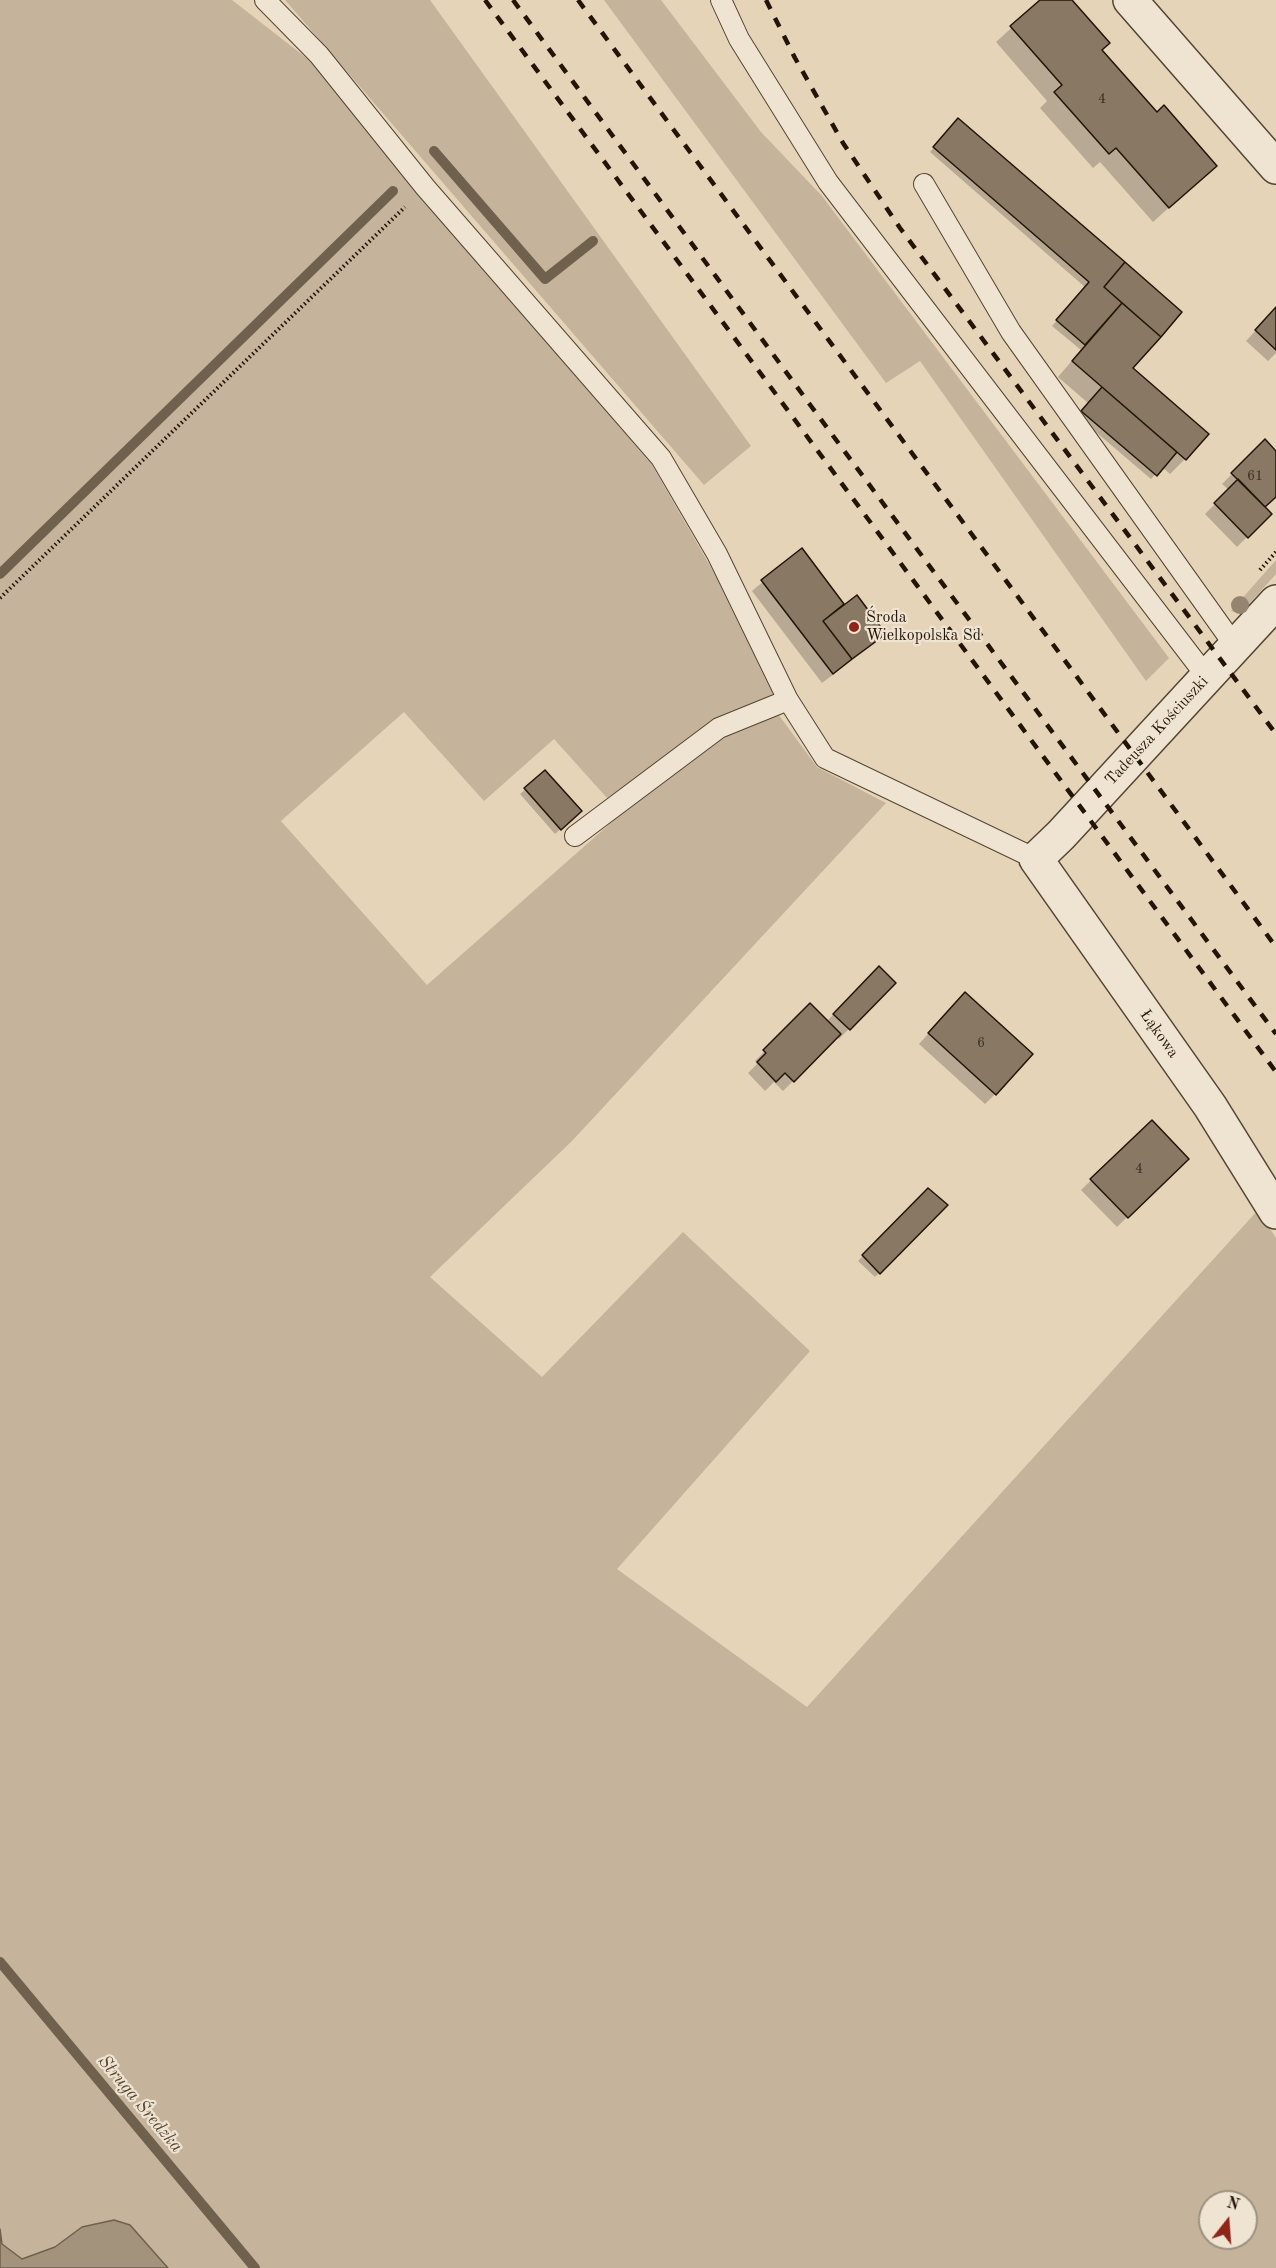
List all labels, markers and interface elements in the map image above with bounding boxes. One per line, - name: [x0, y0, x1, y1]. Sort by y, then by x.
- house number: 4: [1098, 91, 1106, 107]
- house number: 61: [1247, 468, 1263, 484]
- place label: Środa Wielkopolska Sd: [866, 608, 981, 646]
- marker: Środa Wielkopolska Sd: [847, 620, 861, 634]
- street label: Tadeusza Kościuszki: [1101, 672, 1213, 790]
- street label: Łąkowa: [1135, 1006, 1183, 1062]
- house number: 6: [977, 1035, 985, 1051]
- house number: 4: [1135, 1161, 1143, 1177]
- water label: Struga Średzka: [93, 2051, 187, 2157]
- north arrow: [1198, 2190, 1258, 2250]
- text: N: [1224, 2195, 1241, 2214]

